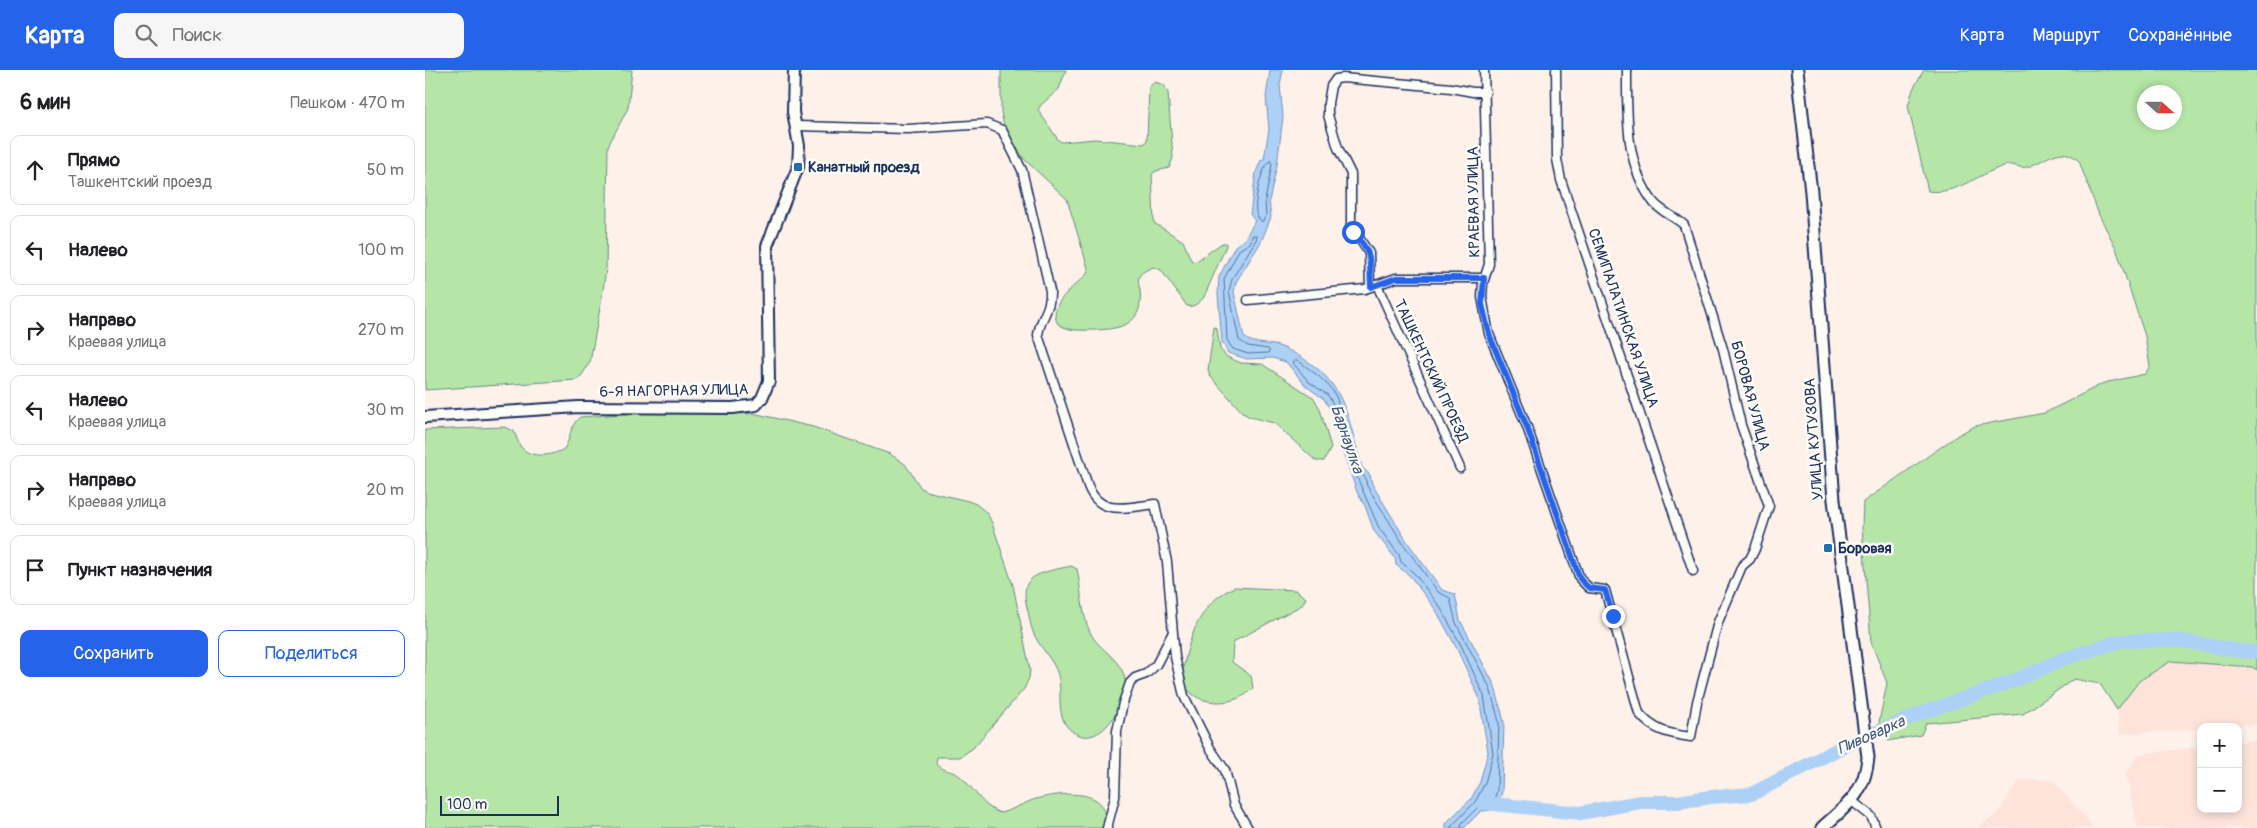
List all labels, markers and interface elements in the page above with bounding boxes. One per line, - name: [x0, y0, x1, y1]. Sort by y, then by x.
- search box: [114, 13, 464, 58]
- text: Карта: [25, 21, 84, 50]
- icon: search: [132, 21, 160, 49]
- text: Поиск: [172, 23, 222, 47]
- text: Карта: [1960, 24, 2004, 47]
- text: Маршрут: [2032, 24, 2100, 47]
- text: Сохранённые: [2128, 24, 2232, 47]
- north arrow: [2137, 85, 2182, 130]
- text: 6 мин: [20, 89, 70, 116]
- text: Пешком · 470 m: [290, 93, 405, 113]
- street label: КРАЕВАЯ УЛИЦА: [1464, 146, 1484, 258]
- text: Прямо: [68, 148, 120, 172]
- icon: ahead: [21, 156, 49, 184]
- place label: Канатный проезд: [808, 158, 921, 177]
- text: 50 m: [367, 160, 404, 180]
- marker: Канатный проезд: [792, 161, 804, 173]
- text: Ташкентский проезд: [68, 172, 212, 192]
- route start: [1342, 221, 1365, 244]
- street label: СЕМИПАЛАТИНСКАЯ УЛИЦА: [1583, 226, 1663, 410]
- icon: left: [21, 236, 49, 264]
- text: Налево: [68, 238, 128, 262]
- text: 100 m: [358, 240, 404, 260]
- street label: ТАШКЕНТСКИЙ ПРОЕЗД: [1390, 297, 1473, 446]
- text: Направо: [68, 308, 136, 332]
- icon: right: [21, 316, 49, 344]
- text: 270 m: [358, 320, 404, 340]
- text: Краевая улица: [68, 332, 166, 352]
- street label: БОРОВАЯ УЛИЦА: [1726, 339, 1774, 453]
- street label: УЛИЦА КУТУЗОВА: [1800, 377, 1828, 501]
- street label: 6-Я НАГОРНАЯ УЛИЦА: [599, 380, 749, 402]
- text: Налево: [68, 388, 128, 412]
- icon: left: [21, 396, 49, 424]
- text: 30 m: [366, 400, 404, 420]
- water label: Барнаулка: [1326, 402, 1369, 477]
- text: Краевая улица: [68, 412, 166, 432]
- text: Направо: [68, 468, 136, 492]
- icon: right: [21, 476, 49, 504]
- text: 20 m: [366, 480, 404, 500]
- text: Краевая улица: [68, 492, 166, 512]
- place label: Боровая: [1838, 539, 1892, 558]
- marker: Боровая: [1822, 542, 1834, 554]
- icon: arrive: [21, 556, 49, 584]
- text: Пункт назначения: [68, 558, 212, 582]
- route end: [1602, 605, 1625, 628]
- button: Сохранить: [20, 630, 208, 677]
- button: Поделиться: [218, 630, 405, 677]
- water label: Пивоварка: [1834, 711, 1909, 759]
- map controls: [2197, 723, 2242, 813]
- button: +: [2197, 723, 2242, 768]
- button: −: [2197, 768, 2242, 813]
- scale bar: [440, 793, 559, 816]
- text: 100 m: [447, 796, 487, 813]

